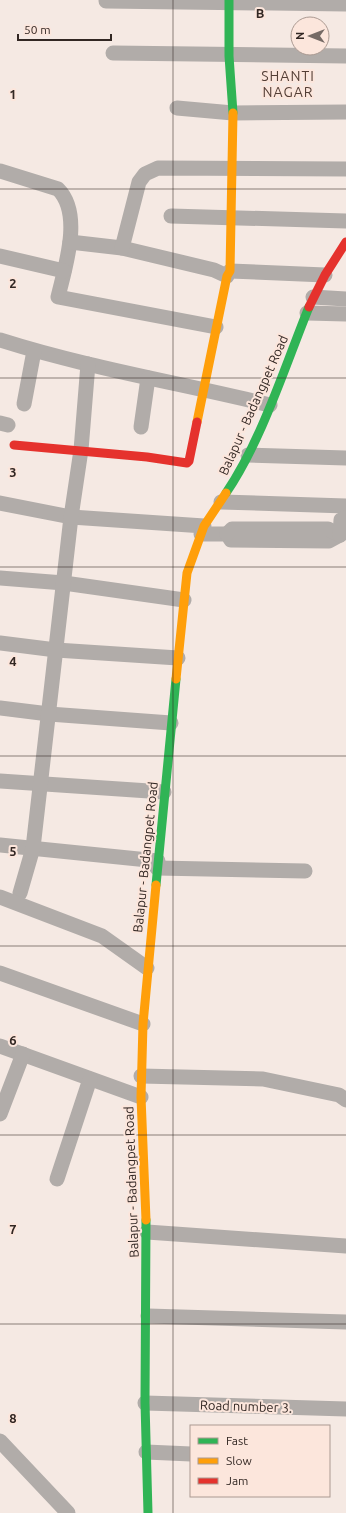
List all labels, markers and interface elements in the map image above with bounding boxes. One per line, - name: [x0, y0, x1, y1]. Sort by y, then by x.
- text: B: [256, 6, 265, 20]
- scale bar: [18, 16, 111, 42]
- north arrow: [290, 16, 330, 56]
- text: 50 m: [24, 23, 51, 36]
- text: N: [294, 32, 306, 40]
- district label: SHANTI NAGAR: [261, 68, 315, 100]
- text: 1: [9, 87, 17, 101]
- text: 2: [9, 276, 17, 290]
- street label: Balapur - Badangpet Road: [216, 333, 290, 477]
- text: 3: [9, 465, 17, 479]
- text: 4: [9, 654, 17, 668]
- street label: Balapur - Badangpet Road: [130, 781, 160, 933]
- text: 5: [9, 844, 17, 858]
- text: 6: [9, 1033, 17, 1047]
- street label: Balapur - Badangpet Road: [121, 1106, 141, 1258]
- text: 7: [9, 1222, 17, 1236]
- street label: Road number 3.: [200, 1397, 292, 1415]
- text: 8: [9, 1411, 17, 1425]
- legend: [190, 1425, 330, 1497]
- text: Fast: [226, 1434, 248, 1447]
- text: Slow: [226, 1454, 252, 1467]
- text: Jam: [226, 1474, 248, 1487]

